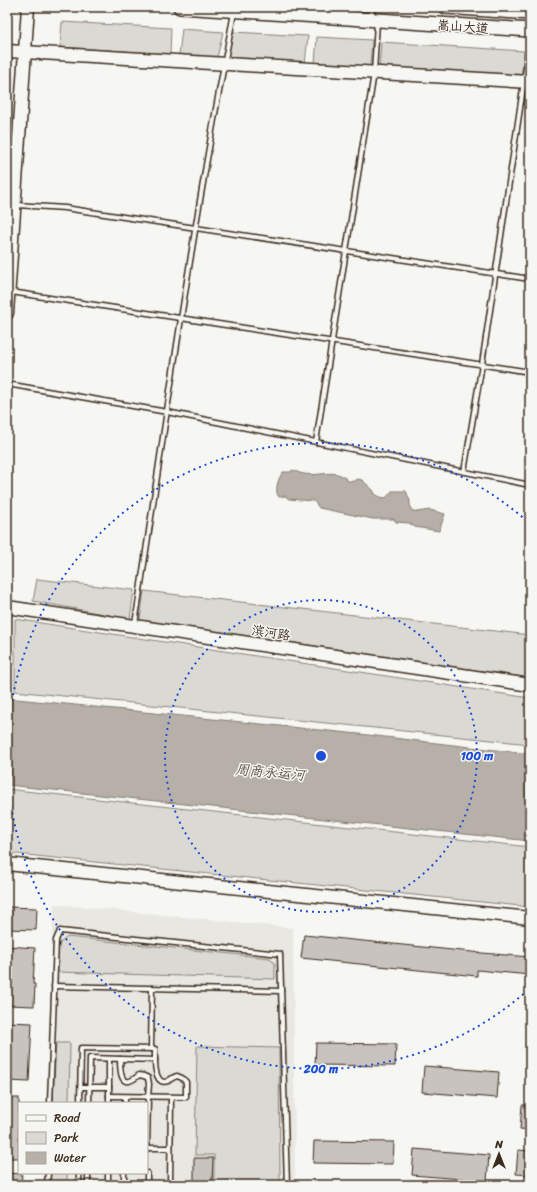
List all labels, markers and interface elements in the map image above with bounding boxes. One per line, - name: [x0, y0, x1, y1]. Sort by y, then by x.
- street label: 嵩山大道: [436, 13, 490, 40]
- street label: 滨河路: [250, 618, 292, 647]
- text: 100 m: [461, 745, 494, 767]
- centre of rings: [314, 749, 328, 763]
- water label: 周商永运河: [234, 757, 308, 788]
- text: 200 m: [303, 1058, 339, 1080]
- legend: [18, 1102, 148, 1174]
- text: Road: [54, 1107, 81, 1129]
- text: Park: [54, 1127, 79, 1149]
- north arrow: [479, 1134, 519, 1174]
- text: N: [494, 1135, 503, 1154]
- text: Water: [54, 1147, 87, 1169]

